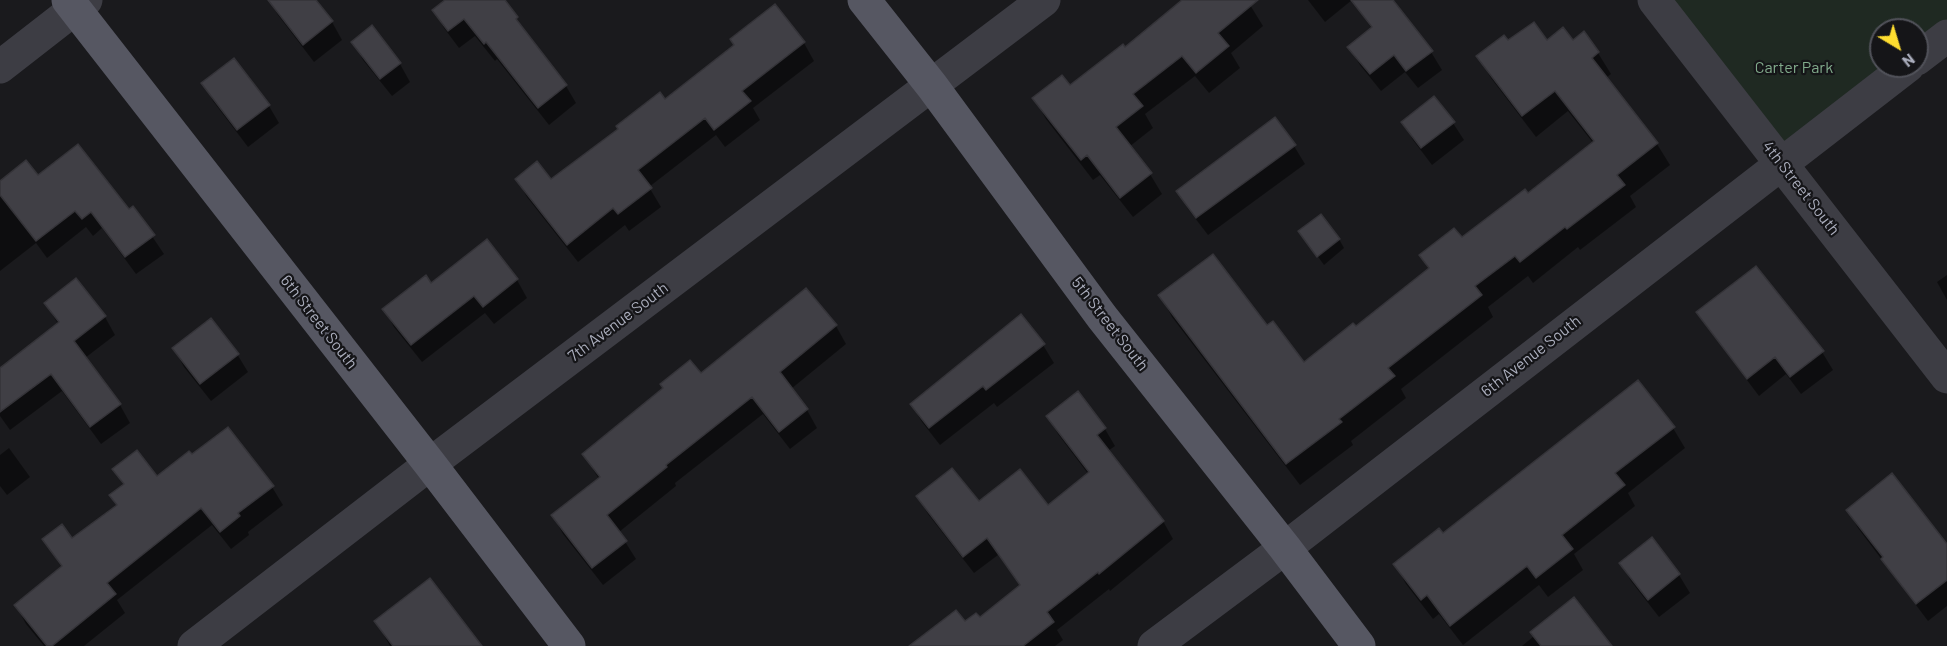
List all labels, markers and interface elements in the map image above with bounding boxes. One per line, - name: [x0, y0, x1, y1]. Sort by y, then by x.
- north arrow: [1869, 18, 1929, 78]
- text: N: [1899, 50, 1919, 72]
- park label: Carter Park: [1755, 58, 1833, 78]
- street label: 4th Street South: [1758, 137, 1844, 239]
- street label: 6th Street South: [276, 271, 362, 373]
- street label: 5th Street South: [1067, 273, 1153, 375]
- street label: 7th Avenue South: [564, 278, 672, 366]
- street label: 6th Avenue South: [1477, 311, 1585, 401]

